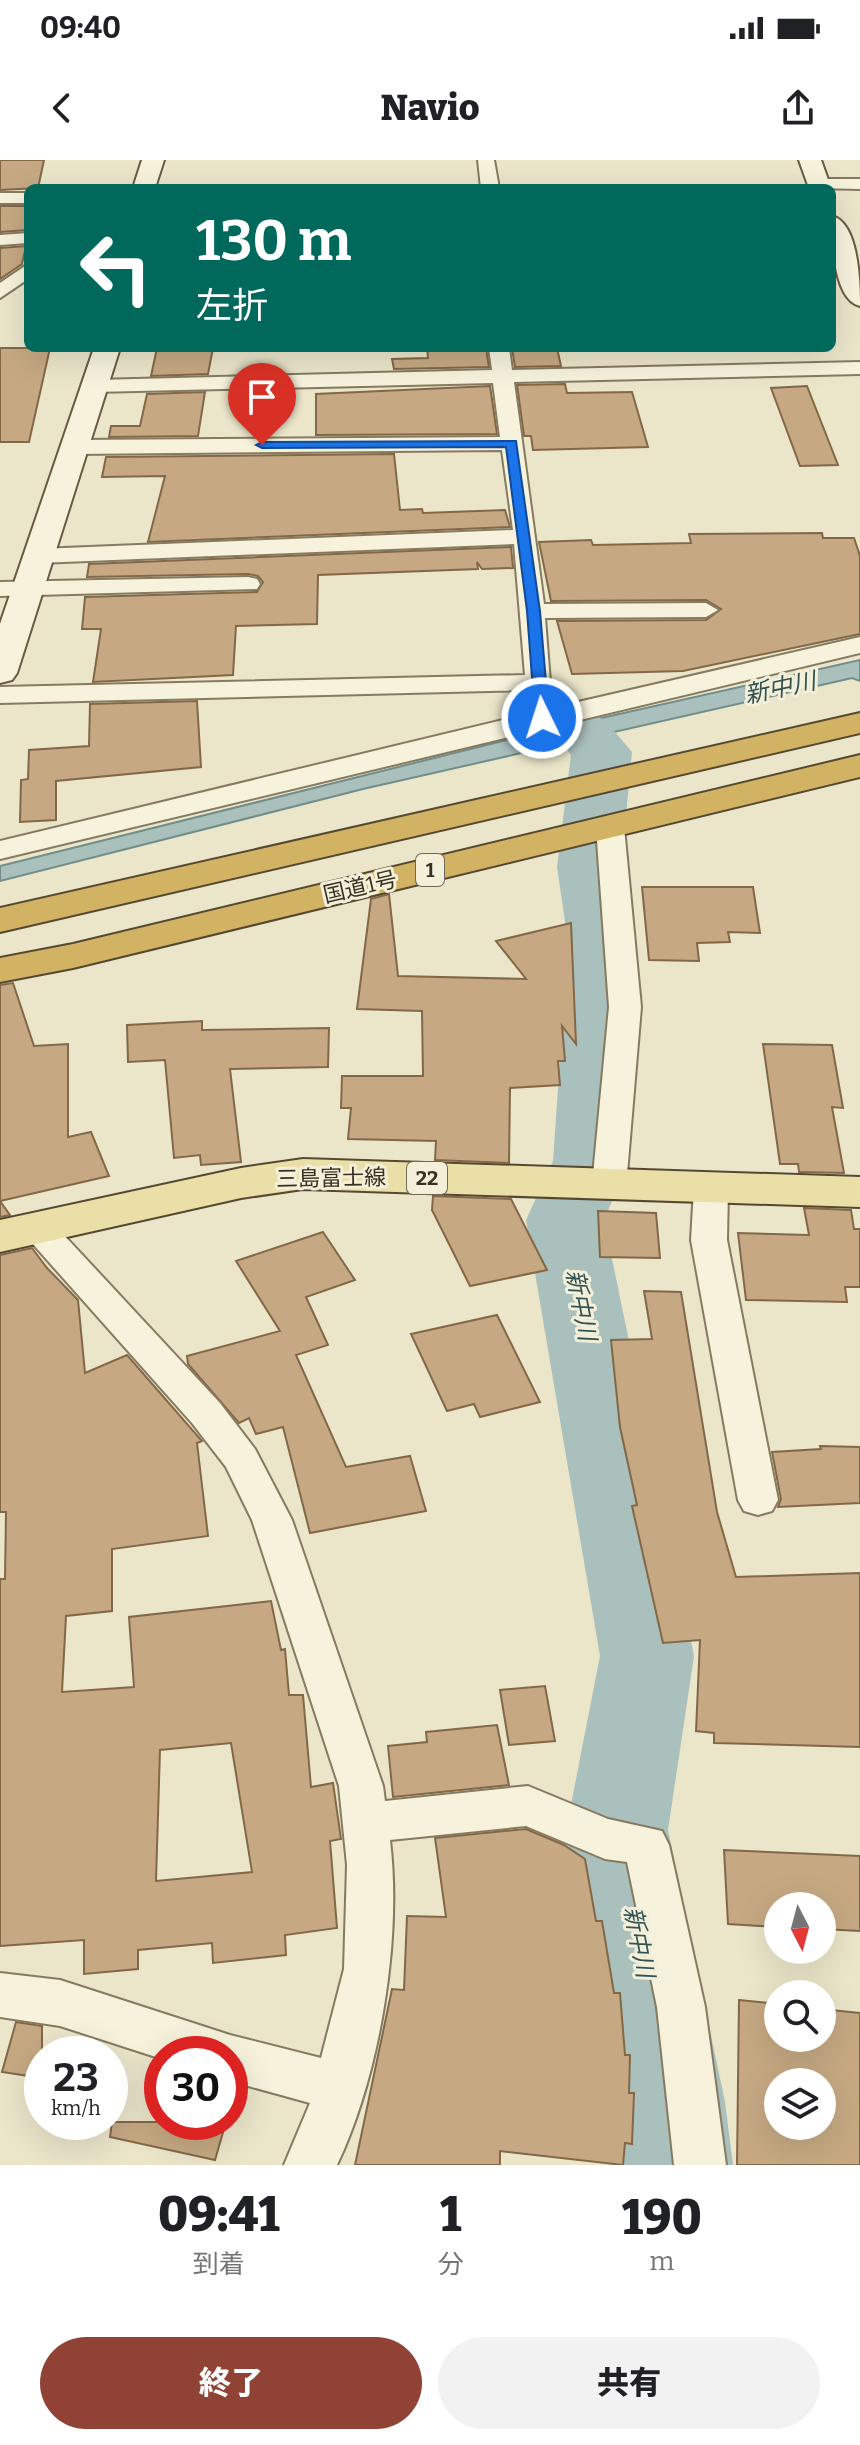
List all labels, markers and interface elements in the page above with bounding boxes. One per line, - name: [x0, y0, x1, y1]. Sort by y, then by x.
- text: 09:40: [40, 10, 121, 46]
- icon: back: [40, 86, 84, 130]
- text: Navio: [381, 86, 480, 130]
- icon: share: [776, 86, 820, 130]
- text: 130 m: [196, 208, 352, 275]
- icon: left: [64, 216, 168, 320]
- text: 左折: [196, 284, 268, 328]
- pin: [228, 363, 296, 445]
- icon: arrive: [240, 375, 284, 419]
- water label: 新中川: [742, 666, 821, 709]
- position arrow: [500, 676, 584, 760]
- road number: 1: [416, 854, 444, 886]
- street label: 国道1号: [320, 865, 400, 909]
- road number: 22: [407, 1162, 447, 1194]
- street label: 三島富士線: [276, 1164, 386, 1192]
- water label: 新中川: [560, 1267, 602, 1346]
- north arrow: [764, 1892, 836, 1964]
- map controls: [764, 1892, 836, 2140]
- water label: 新中川: [618, 1904, 660, 1983]
- button: search: [764, 1980, 836, 2052]
- speed limit sign: 30: [144, 2036, 248, 2140]
- text: 23: [53, 2054, 99, 2102]
- button: layers: [764, 2068, 836, 2140]
- text: km/h: [51, 2096, 101, 2120]
- text: 09:41: [158, 2186, 280, 2244]
- text: 1: [440, 2186, 461, 2244]
- text: 190: [622, 2189, 702, 2247]
- text: m: [649, 2246, 674, 2277]
- text: 到着: [193, 2249, 245, 2280]
- text: 分: [438, 2249, 464, 2280]
- button: 終了: [40, 2337, 422, 2429]
- button: 共有: [438, 2337, 820, 2429]

